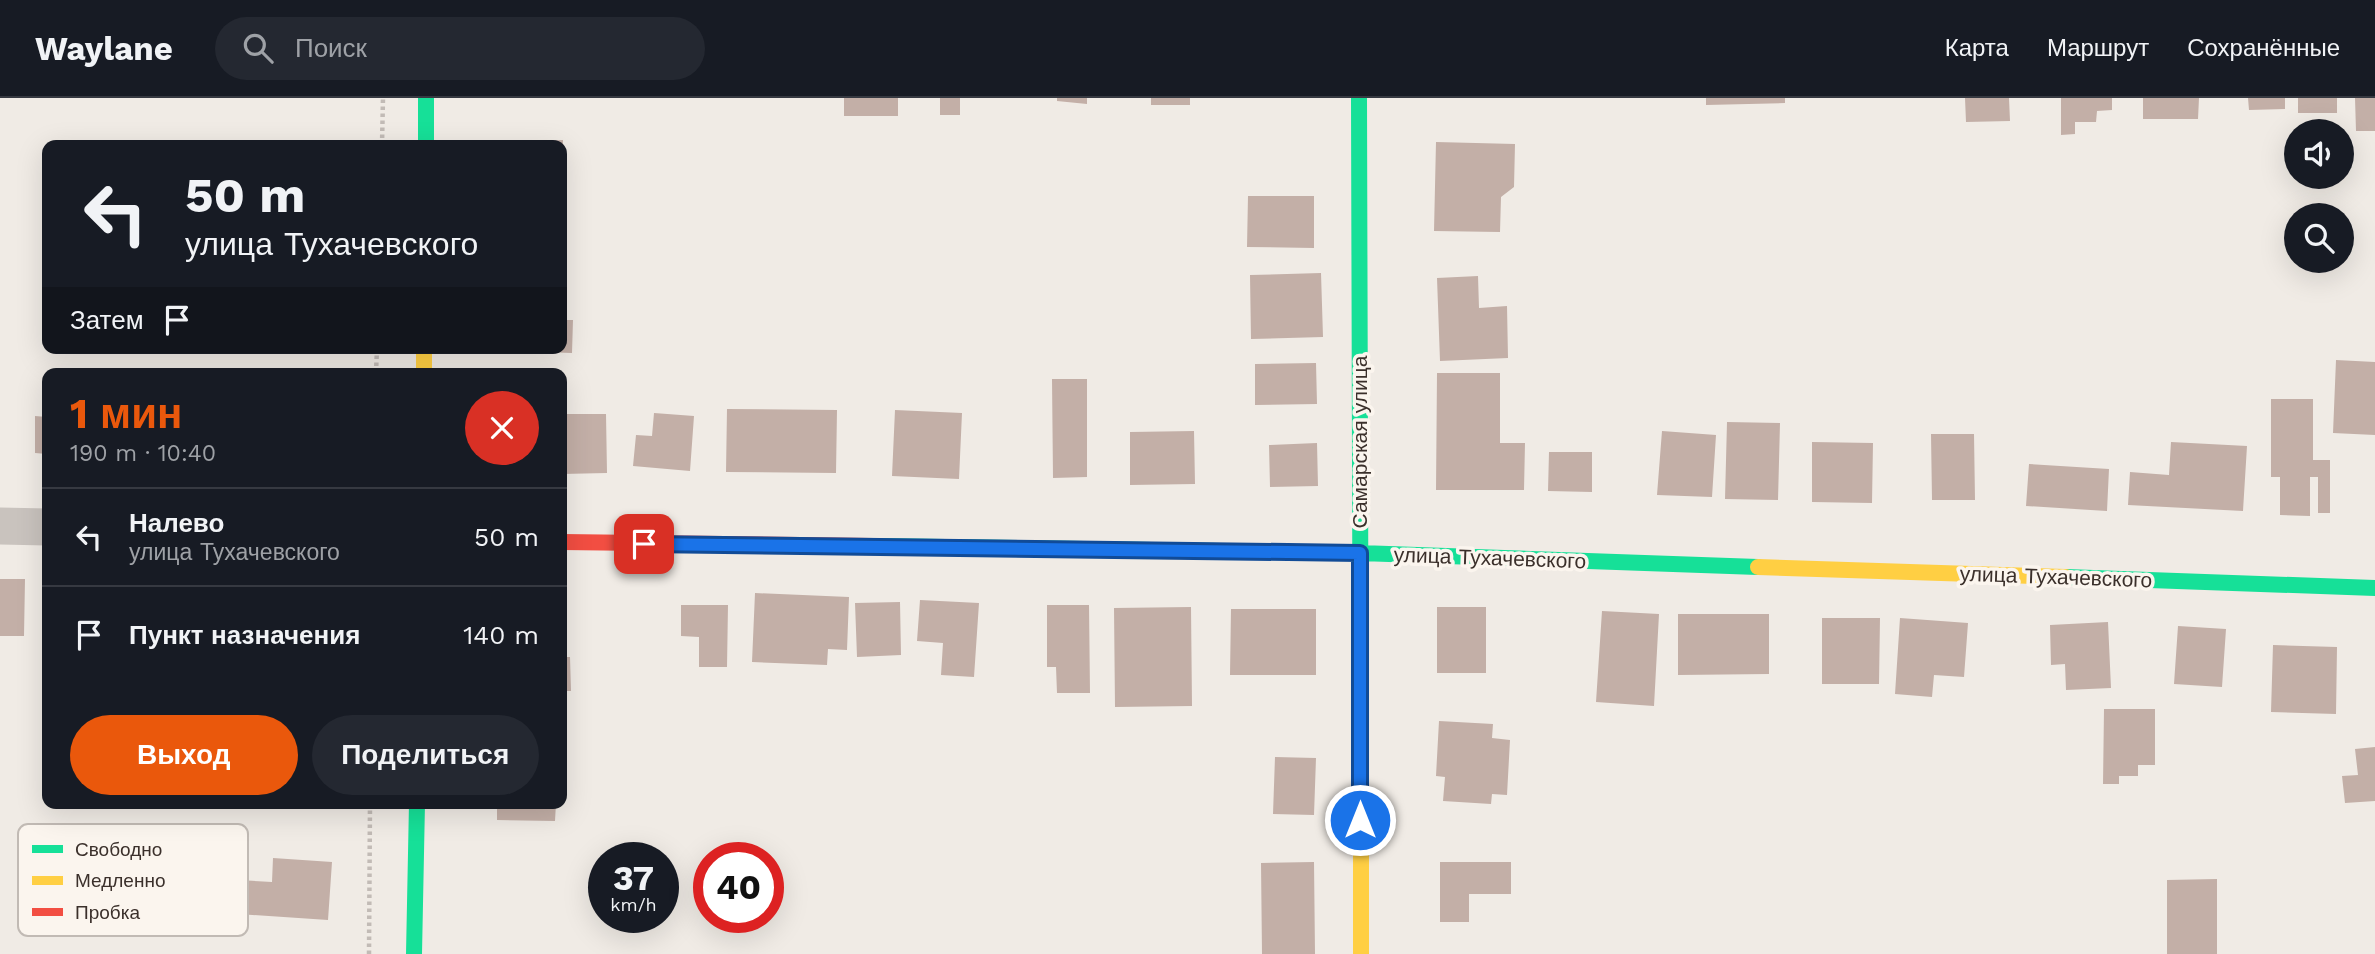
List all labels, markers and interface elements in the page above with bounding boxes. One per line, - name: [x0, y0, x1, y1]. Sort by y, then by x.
- search box: [215, 17, 705, 80]
- text: Waylane: [35, 29, 173, 68]
- icon: search: [239, 29, 277, 67]
- text: Поиск: [295, 33, 367, 63]
- text: Карта: [1945, 34, 2009, 62]
- text: Маршрут: [2047, 34, 2149, 62]
- text: Сохранённые: [2187, 34, 2340, 62]
- map controls: [2284, 119, 2354, 273]
- button: sound: [2284, 119, 2354, 189]
- text: 50 m: [185, 166, 305, 224]
- icon: left: [70, 168, 161, 259]
- button: search: [2284, 203, 2354, 273]
- text: улица Тухачевского: [185, 225, 478, 263]
- icon: arrive: [158, 301, 196, 339]
- text: Затем: [70, 305, 144, 335]
- street label: Самарская улица: [1347, 355, 1372, 528]
- text: 1 мин: [70, 389, 182, 438]
- button: close: [465, 391, 539, 465]
- text: 190 m · 10:40: [70, 440, 216, 467]
- text: Налево: [129, 508, 224, 538]
- pin: [614, 514, 674, 574]
- icon: left: [70, 518, 108, 556]
- text: 50 m: [474, 522, 539, 552]
- icon: arrive: [625, 525, 663, 563]
- text: улица Тухачевского: [129, 539, 340, 566]
- street label: улица Тухачевского: [1393, 542, 1587, 573]
- street label: улица Тухачевского: [1959, 561, 2153, 592]
- icon: arrive: [70, 616, 108, 654]
- text: Пункт назначения: [129, 620, 360, 650]
- text: 140 m: [463, 620, 539, 650]
- button: Выход: [70, 715, 298, 795]
- button: Поделиться: [312, 715, 539, 795]
- position arrow: [1323, 783, 1397, 857]
- legend: [18, 824, 248, 936]
- text: Свободно: [75, 838, 162, 861]
- speed limit sign: 40: [693, 842, 784, 933]
- text: 37: [613, 857, 654, 899]
- text: Медленно: [75, 869, 165, 892]
- text: km/h: [610, 894, 657, 915]
- text: Пробка: [75, 901, 140, 924]

